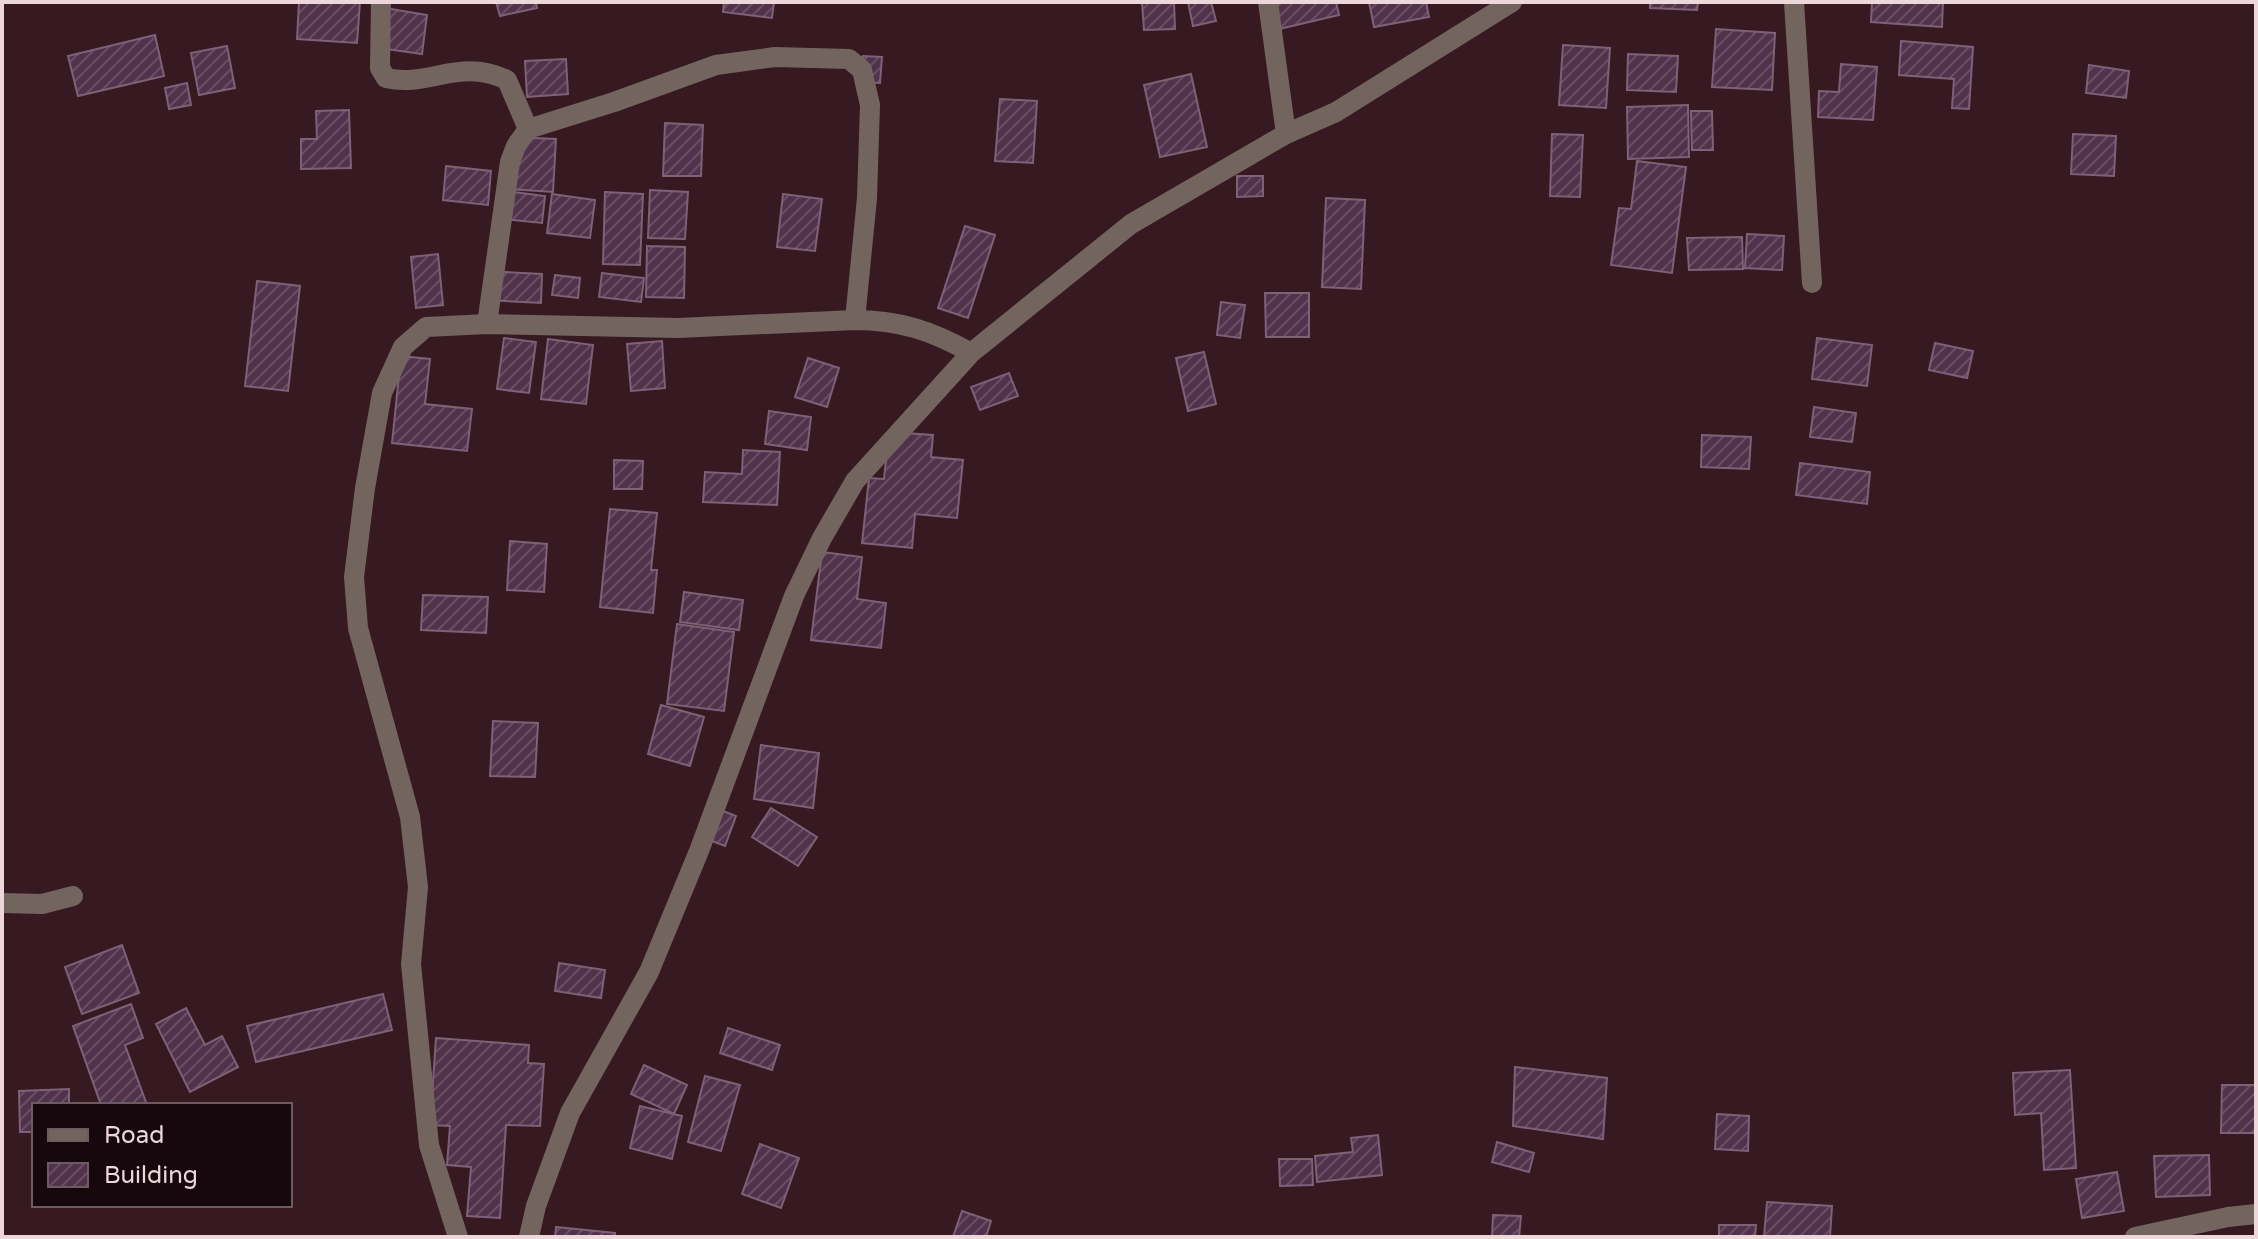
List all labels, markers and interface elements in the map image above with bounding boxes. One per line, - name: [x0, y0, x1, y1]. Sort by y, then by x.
- legend: [32, 1103, 292, 1207]
- text: Road: [104, 1121, 164, 1150]
- text: Building: [104, 1161, 198, 1190]

